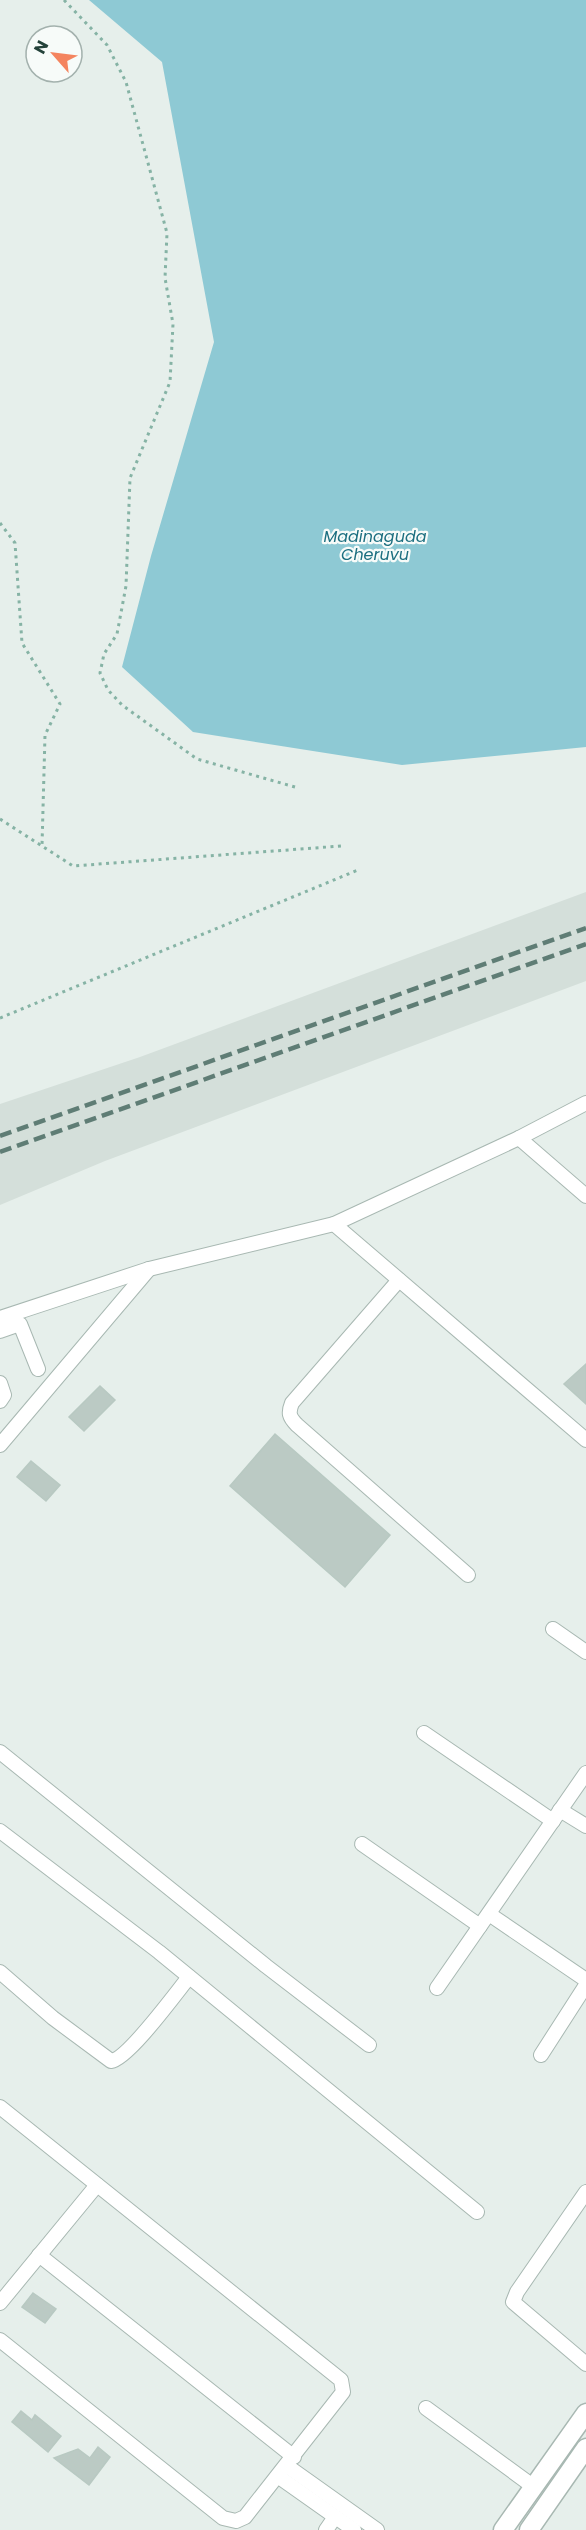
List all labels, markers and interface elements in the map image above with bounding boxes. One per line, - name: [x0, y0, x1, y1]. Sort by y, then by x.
- north arrow: [24, 24, 84, 84]
- text: N: [28, 36, 54, 58]
- water label: Madinaguda Cheruvu: [323, 525, 427, 566]

